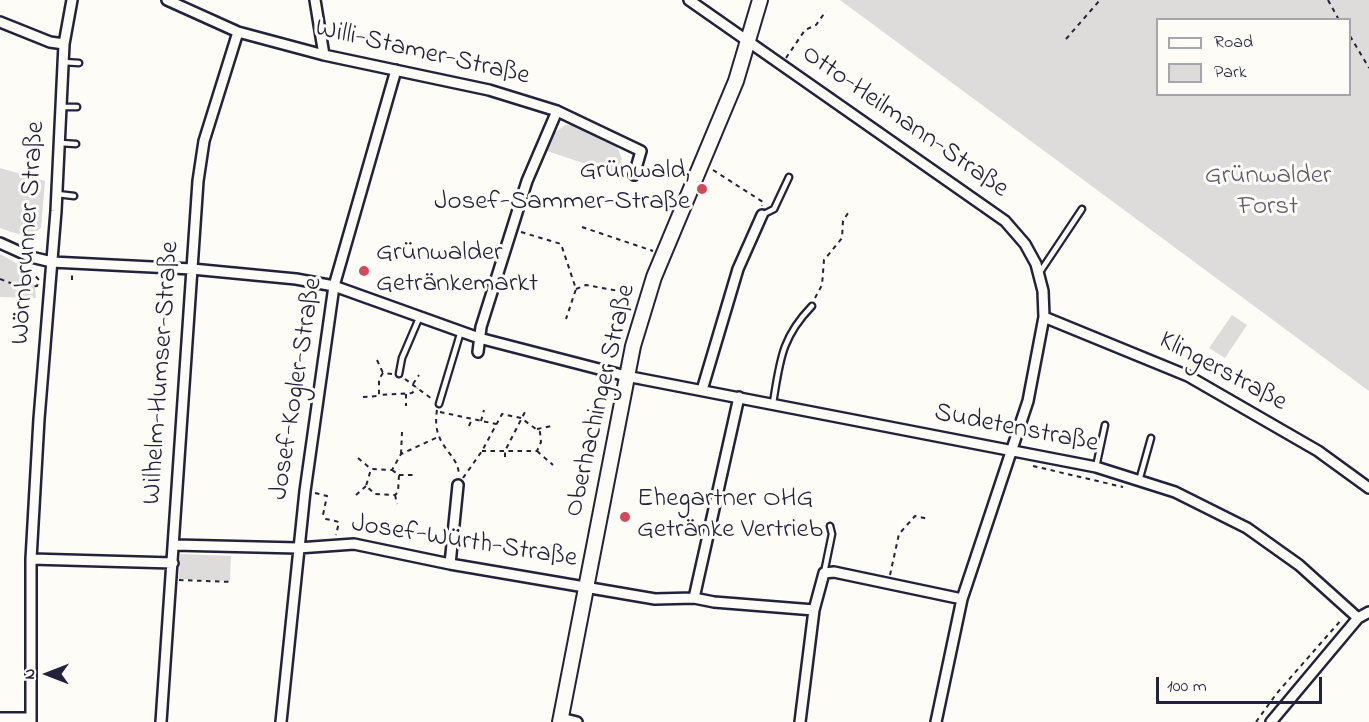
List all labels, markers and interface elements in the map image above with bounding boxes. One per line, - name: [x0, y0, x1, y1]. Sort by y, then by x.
- street label: Willi-Stamer-Straße: [312, 14, 532, 94]
- legend: [1156, 18, 1351, 96]
- text: Road: [1214, 30, 1253, 56]
- street label: Otto-Heilmann-Straße: [794, 39, 1014, 207]
- text: Park: [1214, 60, 1247, 86]
- street label: Wörnbrunner Straße: [6, 120, 54, 346]
- place label: Grünwald, Josef-Sammer-Straße: [434, 157, 690, 220]
- park label: Grünwalder Forst: [1205, 162, 1331, 225]
- marker: Grünwald, Josef-Sammer-Straße: [695, 182, 709, 196]
- place label: Grünwalder Getränkemarkt: [376, 239, 538, 302]
- street label: Wilhelm-Humser-Straße: [138, 240, 188, 506]
- marker: Grünwalder Getränkemarkt: [357, 264, 371, 278]
- street label: Josef-Kogler-Straße: [264, 276, 332, 502]
- street label: Oberhachinger Straße: [559, 282, 645, 520]
- street label: Klingerstraße: [1152, 326, 1292, 420]
- street label: Sudetenstraße: [931, 398, 1101, 462]
- place label: Ehegartner OHG Getränke Vertrieb: [637, 485, 823, 548]
- street label: Josef-Würth-Straße: [349, 509, 579, 577]
- marker: Ehegartner OHG Getränke Vertrieb: [618, 510, 632, 524]
- north arrow: [18, 644, 78, 704]
- scale bar: [1159, 665, 1326, 703]
- text: N: [18, 669, 42, 679]
- text: 100 m: [1167, 674, 1207, 700]

